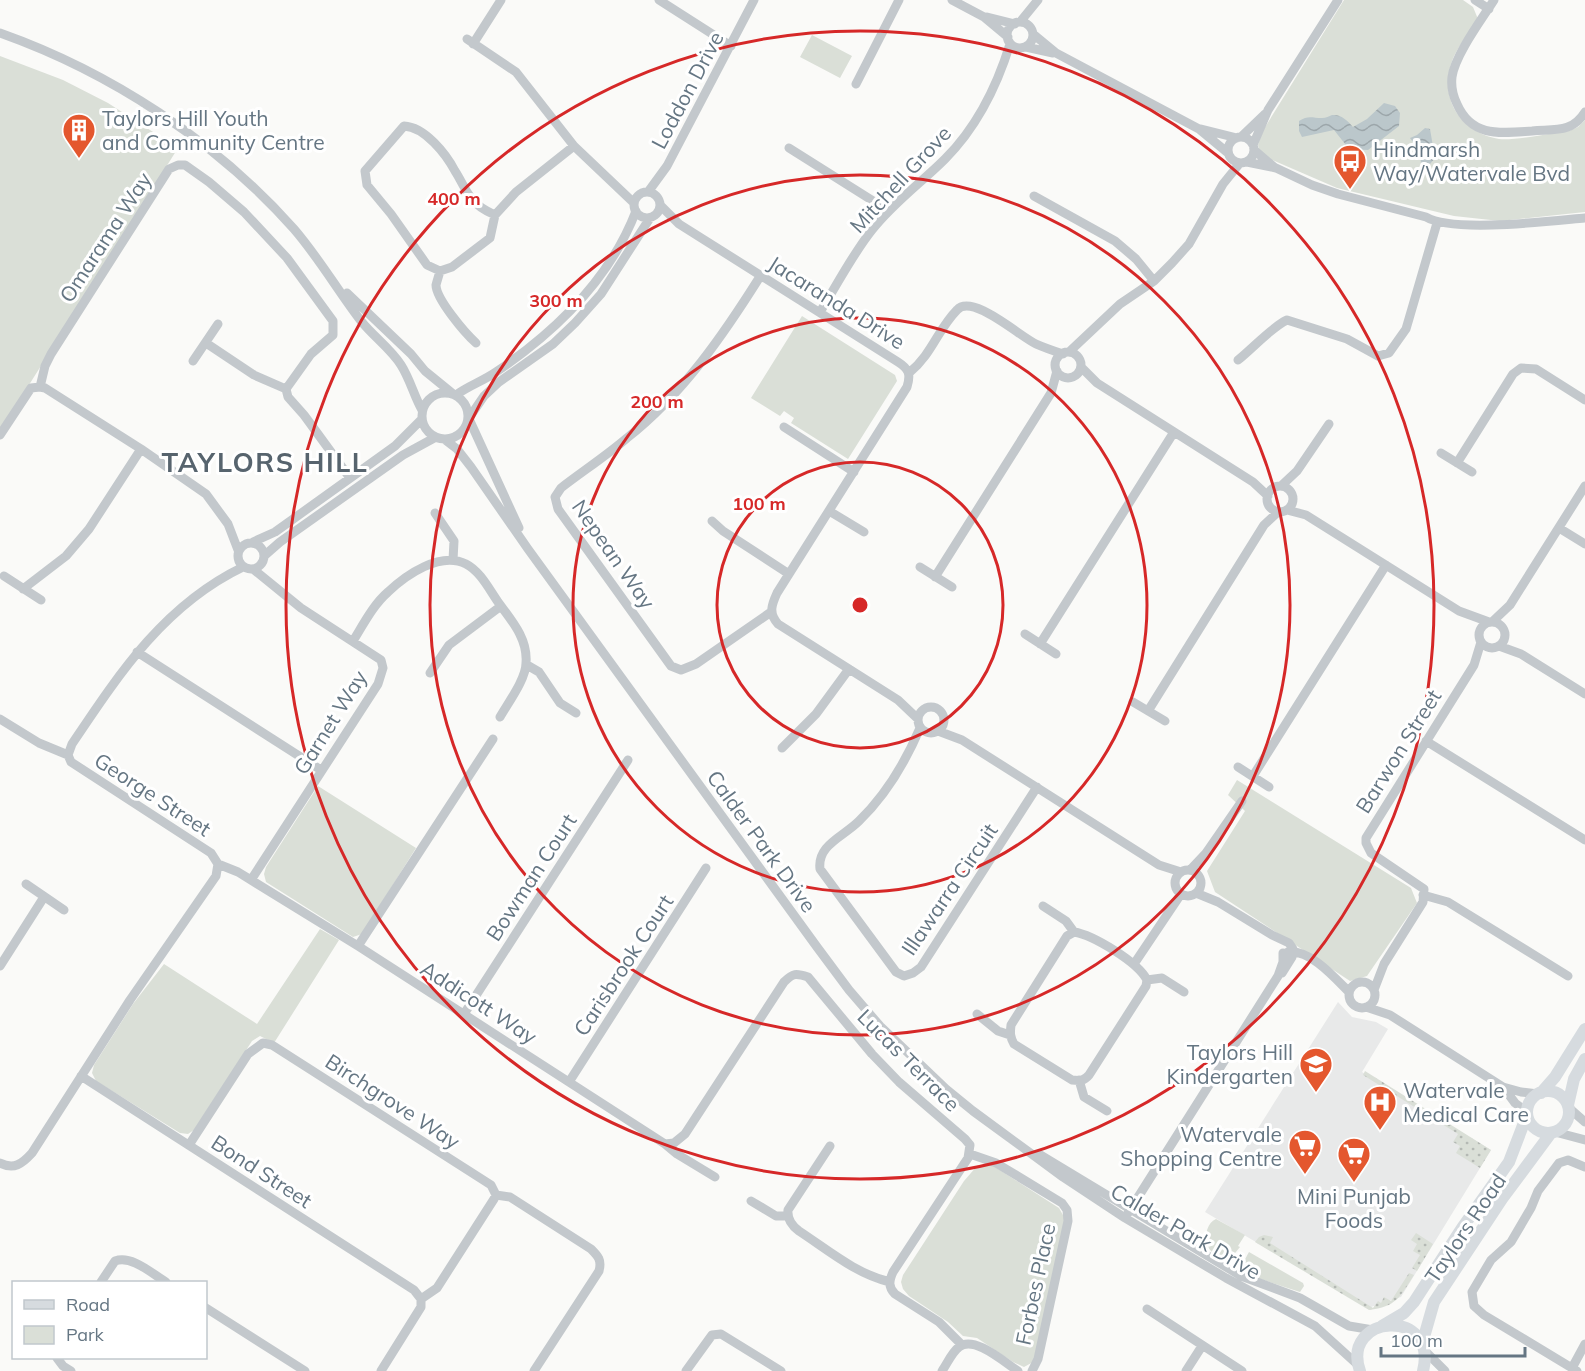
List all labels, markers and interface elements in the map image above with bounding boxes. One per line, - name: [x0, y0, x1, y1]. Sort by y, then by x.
- street label: Loddon Drive: [645, 27, 729, 153]
- place label: Taylors Hill Youth and Community Centre: [102, 105, 325, 155]
- building icon: Taylors Hill Youth and Community Centre: [61, 112, 97, 159]
- street label: Mitchell Grove: [844, 120, 956, 238]
- place label: Hindmarsh Way/Watervale Bvd: [1373, 136, 1570, 186]
- bus stop icon: Hindmarsh Way/Watervale Bvd: [1332, 143, 1368, 190]
- street label: Omarama Way: [53, 167, 157, 307]
- text: 400 m: [427, 187, 481, 210]
- street label: Jacaranda Drive: [764, 250, 910, 354]
- text: 300 m: [529, 289, 583, 312]
- text: 200 m: [630, 390, 684, 413]
- district label: TAYLORS HILL: [162, 445, 368, 479]
- text: 100 m: [732, 492, 786, 515]
- street label: Nepean Way: [567, 494, 661, 614]
- centre of rings: [850, 595, 870, 615]
- street label: Garnet Way: [288, 665, 372, 779]
- street label: Barwon Street: [1350, 684, 1446, 818]
- street label: George Street: [90, 747, 216, 841]
- street label: Calder Park Drive: [702, 765, 822, 917]
- street label: Bowman Court: [480, 809, 582, 945]
- street label: Illawarra Circuit: [895, 818, 1003, 960]
- street label: Carisbrook Court: [568, 889, 678, 1041]
- street label: Addicott Way: [416, 955, 542, 1049]
- street label: Lucas Terrace: [852, 1003, 966, 1117]
- place label: Taylors Hill Kindergarten: [1166, 1039, 1293, 1089]
- school or university icon: Taylors Hill Kindergarten: [1298, 1046, 1334, 1093]
- street label: Birchgrove Way: [321, 1048, 465, 1154]
- place label: Watervale Medical Care: [1403, 1077, 1529, 1127]
- hospital icon: Watervale Medical Care: [1362, 1084, 1398, 1131]
- place label: Watervale Shopping Centre: [1120, 1121, 1282, 1171]
- supermarket icon: Watervale Shopping Centre: [1287, 1128, 1323, 1175]
- street label: Bond Street: [207, 1129, 317, 1213]
- supermarket icon: Mini Punjab Foods: [1336, 1136, 1372, 1183]
- street label: Taylors Road: [1419, 1168, 1511, 1288]
- street label: Calder Park Drive: [1106, 1177, 1266, 1285]
- place label: Mini Punjab Foods: [1297, 1183, 1411, 1233]
- street label: Forbes Place: [1009, 1221, 1061, 1347]
- legend: [12, 1281, 207, 1359]
- text: Road: [66, 1293, 110, 1316]
- scale bar: [1381, 1320, 1525, 1358]
- text: Park: [66, 1323, 105, 1346]
- text: 100 m: [1390, 1329, 1443, 1352]

